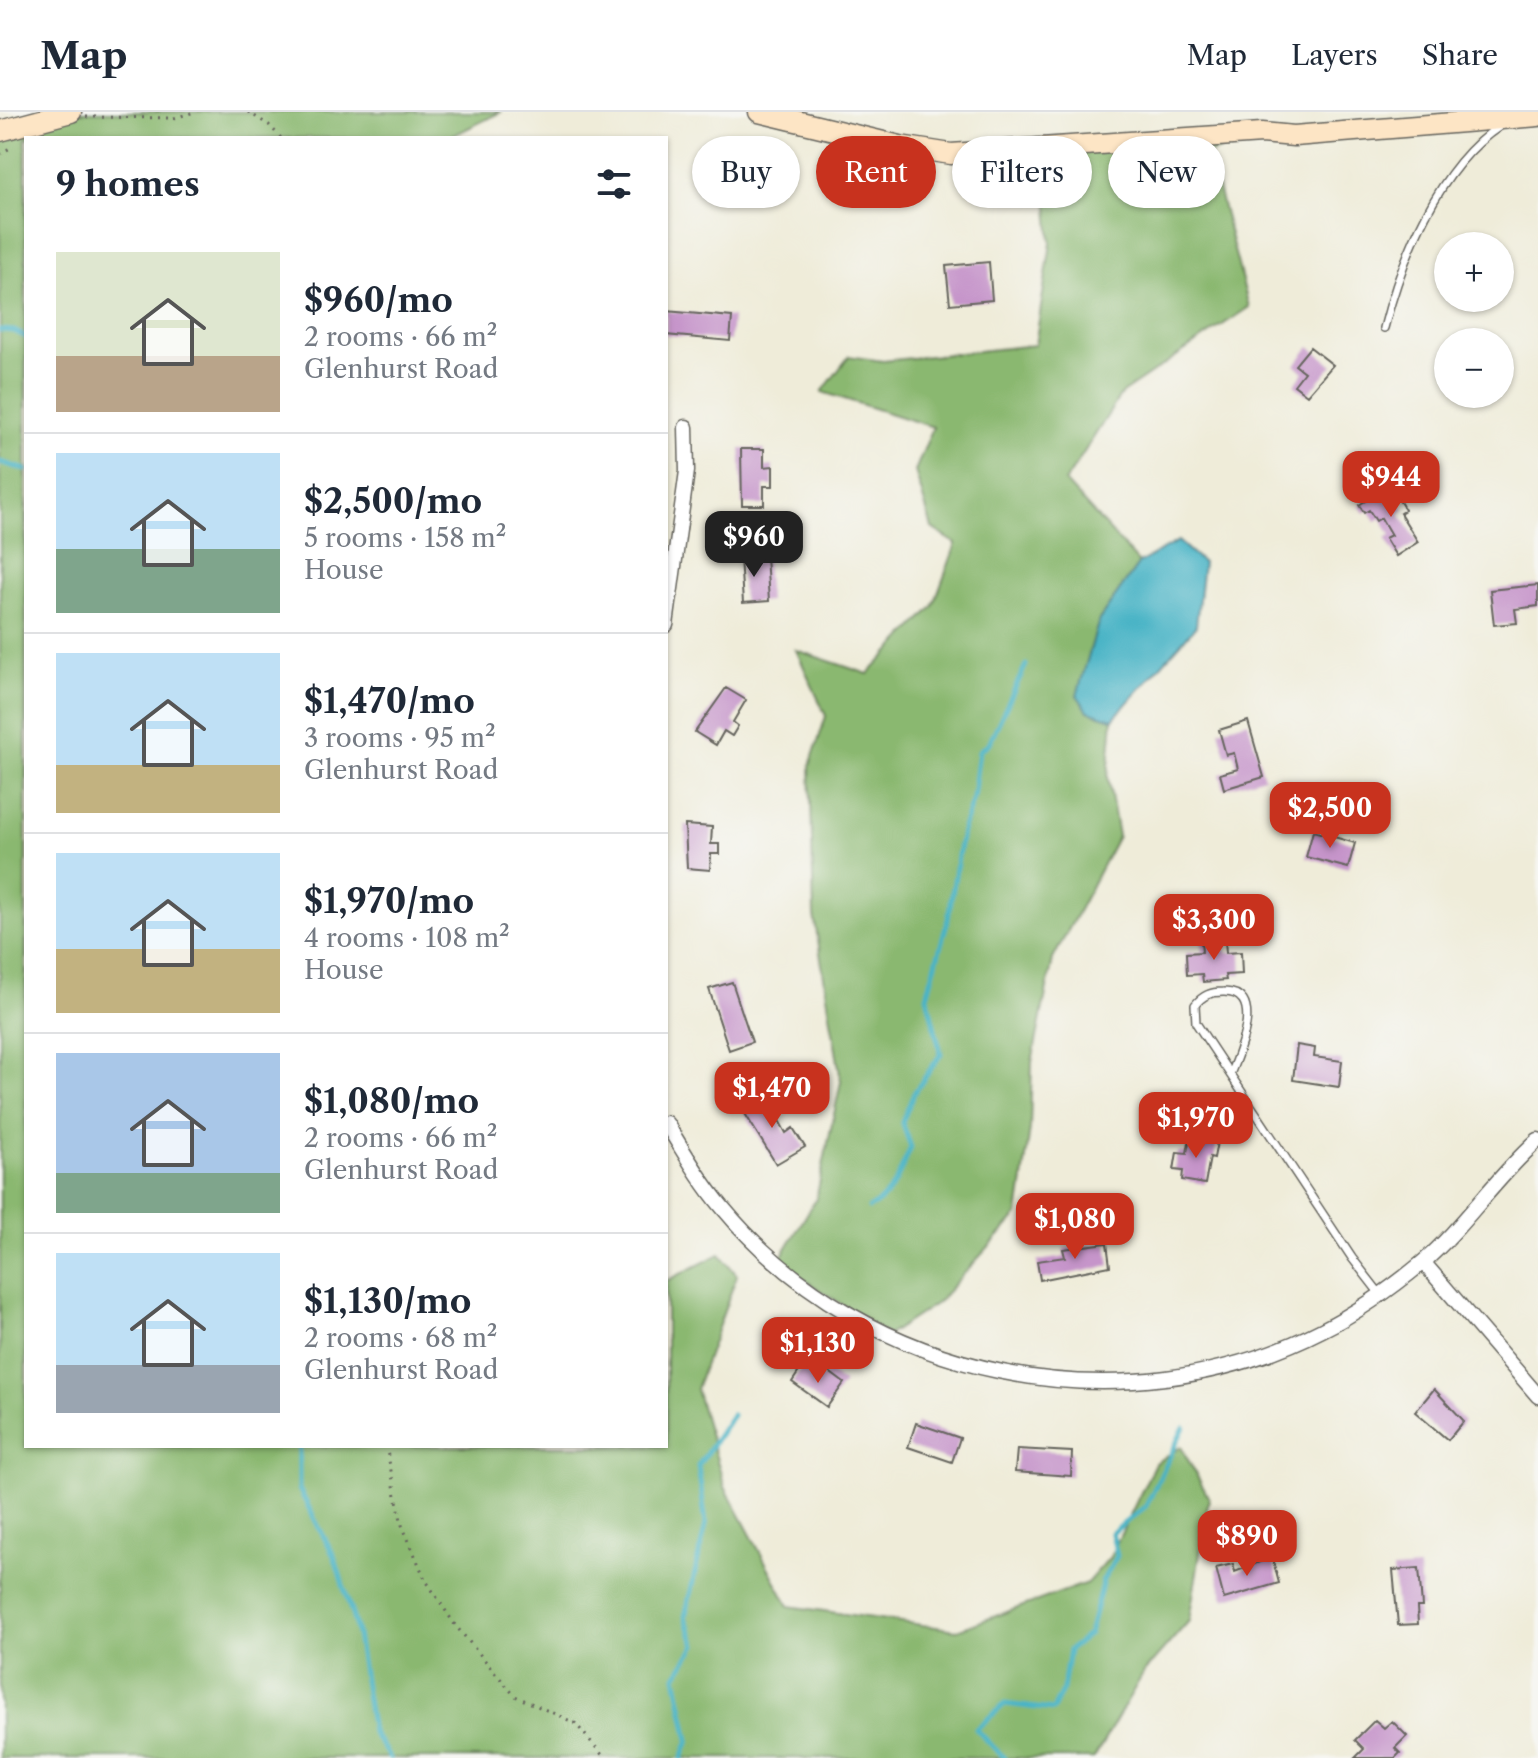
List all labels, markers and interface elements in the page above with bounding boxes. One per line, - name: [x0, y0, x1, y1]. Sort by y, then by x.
- text: Map: [40, 32, 128, 79]
- text: Map: [1187, 38, 1247, 72]
- text: Layers: [1291, 38, 1378, 72]
- text: Share: [1422, 38, 1498, 72]
- chip: Buy: [692, 136, 800, 208]
- chip: Rent: [816, 136, 936, 208]
- chip: Filters: [952, 136, 1092, 208]
- chip: New: [1108, 136, 1225, 208]
- icon: filters: [592, 162, 636, 206]
- text: 9 homes: [56, 163, 200, 205]
- map controls: [1434, 232, 1514, 408]
- button: +: [1434, 232, 1514, 312]
- text: $960/mo: [304, 279, 453, 321]
- icon: home: [120, 284, 216, 380]
- text: 2 rooms · 66 m²: [304, 321, 497, 353]
- button: −: [1434, 328, 1514, 408]
- text: Glenhurst Road: [304, 353, 498, 385]
- pin: $944: [1344, 451, 1438, 519]
- text: $944: [1361, 461, 1421, 493]
- text: $2,500/mo: [304, 480, 482, 522]
- icon: home: [120, 485, 216, 581]
- pin: $960: [707, 511, 801, 579]
- text: $960: [723, 521, 785, 553]
- text: 5 rooms · 158 m²: [304, 522, 506, 554]
- text: House: [304, 554, 384, 586]
- text: $1,470/mo: [304, 680, 475, 722]
- icon: home: [120, 685, 216, 781]
- text: 3 rooms · 95 m²: [304, 722, 496, 754]
- text: Glenhurst Road: [304, 754, 498, 786]
- pin: $2,500: [1265, 782, 1395, 850]
- text: $2,500: [1288, 792, 1372, 824]
- text: $1,970/mo: [304, 880, 474, 922]
- icon: home: [120, 885, 216, 981]
- pin: $3,300: [1149, 894, 1279, 962]
- text: $3,300: [1172, 904, 1256, 936]
- text: 4 rooms · 108 m²: [304, 922, 510, 954]
- text: House: [304, 954, 384, 986]
- pin: $1,470: [707, 1062, 837, 1130]
- text: $1,470: [733, 1072, 811, 1104]
- text: $1,080/mo: [304, 1080, 479, 1122]
- icon: home: [120, 1085, 216, 1181]
- pin: $1,970: [1131, 1092, 1261, 1160]
- text: $1,970: [1157, 1102, 1235, 1134]
- text: 2 rooms · 66 m²: [304, 1122, 497, 1154]
- text: Glenhurst Road: [304, 1154, 498, 1186]
- pin: $1,080: [1010, 1193, 1140, 1261]
- text: $1,080: [1034, 1203, 1116, 1235]
- text: $1,130/mo: [304, 1280, 471, 1322]
- icon: home: [120, 1285, 216, 1381]
- pin: $1,130: [753, 1317, 883, 1385]
- text: 2 rooms · 68 m²: [304, 1322, 497, 1354]
- text: $1,130: [780, 1327, 856, 1359]
- text: Glenhurst Road: [304, 1354, 498, 1386]
- pin: $890: [1200, 1510, 1294, 1578]
- text: $890: [1216, 1520, 1278, 1552]

